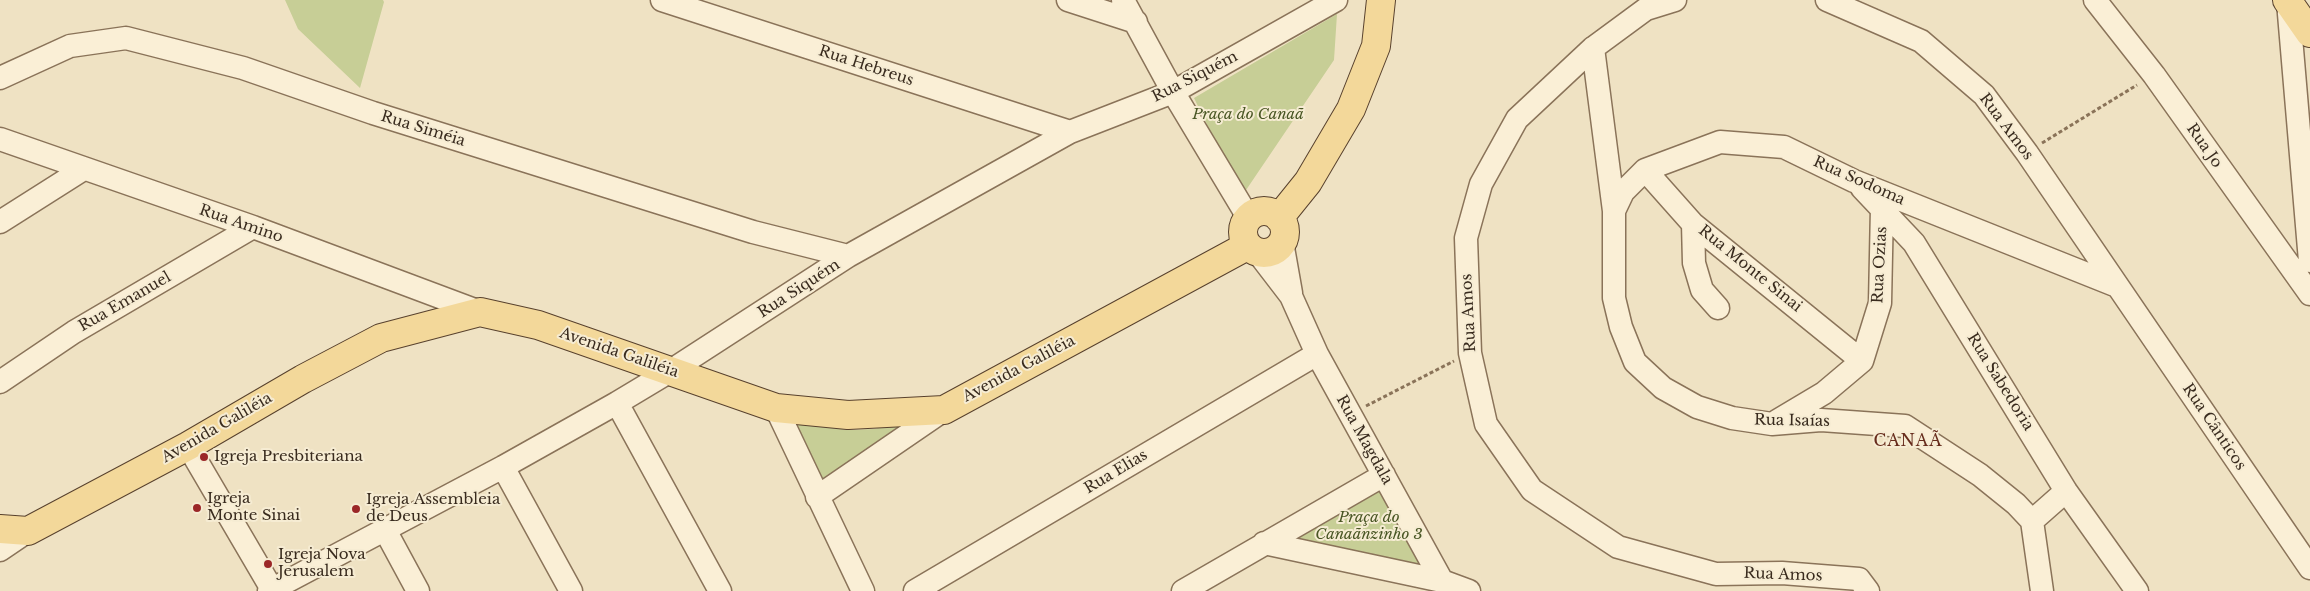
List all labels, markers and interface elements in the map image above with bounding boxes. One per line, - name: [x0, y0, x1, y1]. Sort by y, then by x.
- street label: Rua Hebreus: [816, 42, 916, 90]
- street label: Rua Siquém: [1149, 48, 1241, 106]
- street label: Rua Amos: [1975, 90, 2037, 164]
- park label: Praça do Canaã: [1192, 106, 1304, 124]
- street label: Rua Siméia: [379, 108, 467, 150]
- street label: Rua Jo: [2182, 120, 2226, 172]
- street label: Rua Sodoma: [1810, 153, 1908, 209]
- street label: Rua Amino: [197, 201, 285, 247]
- street label: Rua Monte Sinai: [1695, 222, 1805, 316]
- street label: Rua Ozias: [1869, 226, 1891, 304]
- street label: Rua Siquém: [755, 256, 843, 322]
- street label: Rua Emanuel: [76, 268, 174, 336]
- street label: Rua Amos: [1458, 273, 1480, 353]
- street label: Avenida Galiléia: [557, 324, 681, 382]
- street label: Rua Sabedoria: [1963, 330, 2037, 434]
- street label: Avenida Galiléia: [960, 332, 1078, 406]
- street label: Rua Cânticos: [2178, 380, 2250, 474]
- street label: Avenida Galiléia: [159, 389, 275, 467]
- street label: Rua Magdala: [1332, 392, 1396, 488]
- street label: Rua Isaías: [1754, 411, 1830, 431]
- district label: CANAÃ: [1873, 431, 1943, 451]
- street label: Rua Elias: [1081, 446, 1151, 498]
- place label: Igreja Presbiteriana: [214, 448, 363, 466]
- marker: Igreja Presbiteriana: [198, 451, 210, 463]
- place label: Igreja Monte Sinai: [207, 490, 300, 525]
- place label: Igreja Assembleia de Deus: [366, 491, 500, 526]
- marker: Igreja Monte Sinai: [191, 502, 203, 514]
- marker: Igreja Assembleia de Deus: [350, 503, 362, 515]
- park label: Praça do Canaãnzinho 3: [1315, 509, 1423, 544]
- place label: Igreja Nova Jerusalem: [278, 546, 366, 581]
- marker: Igreja Nova Jerusalem: [262, 558, 274, 570]
- street label: Rua Amos: [1743, 565, 1823, 585]

